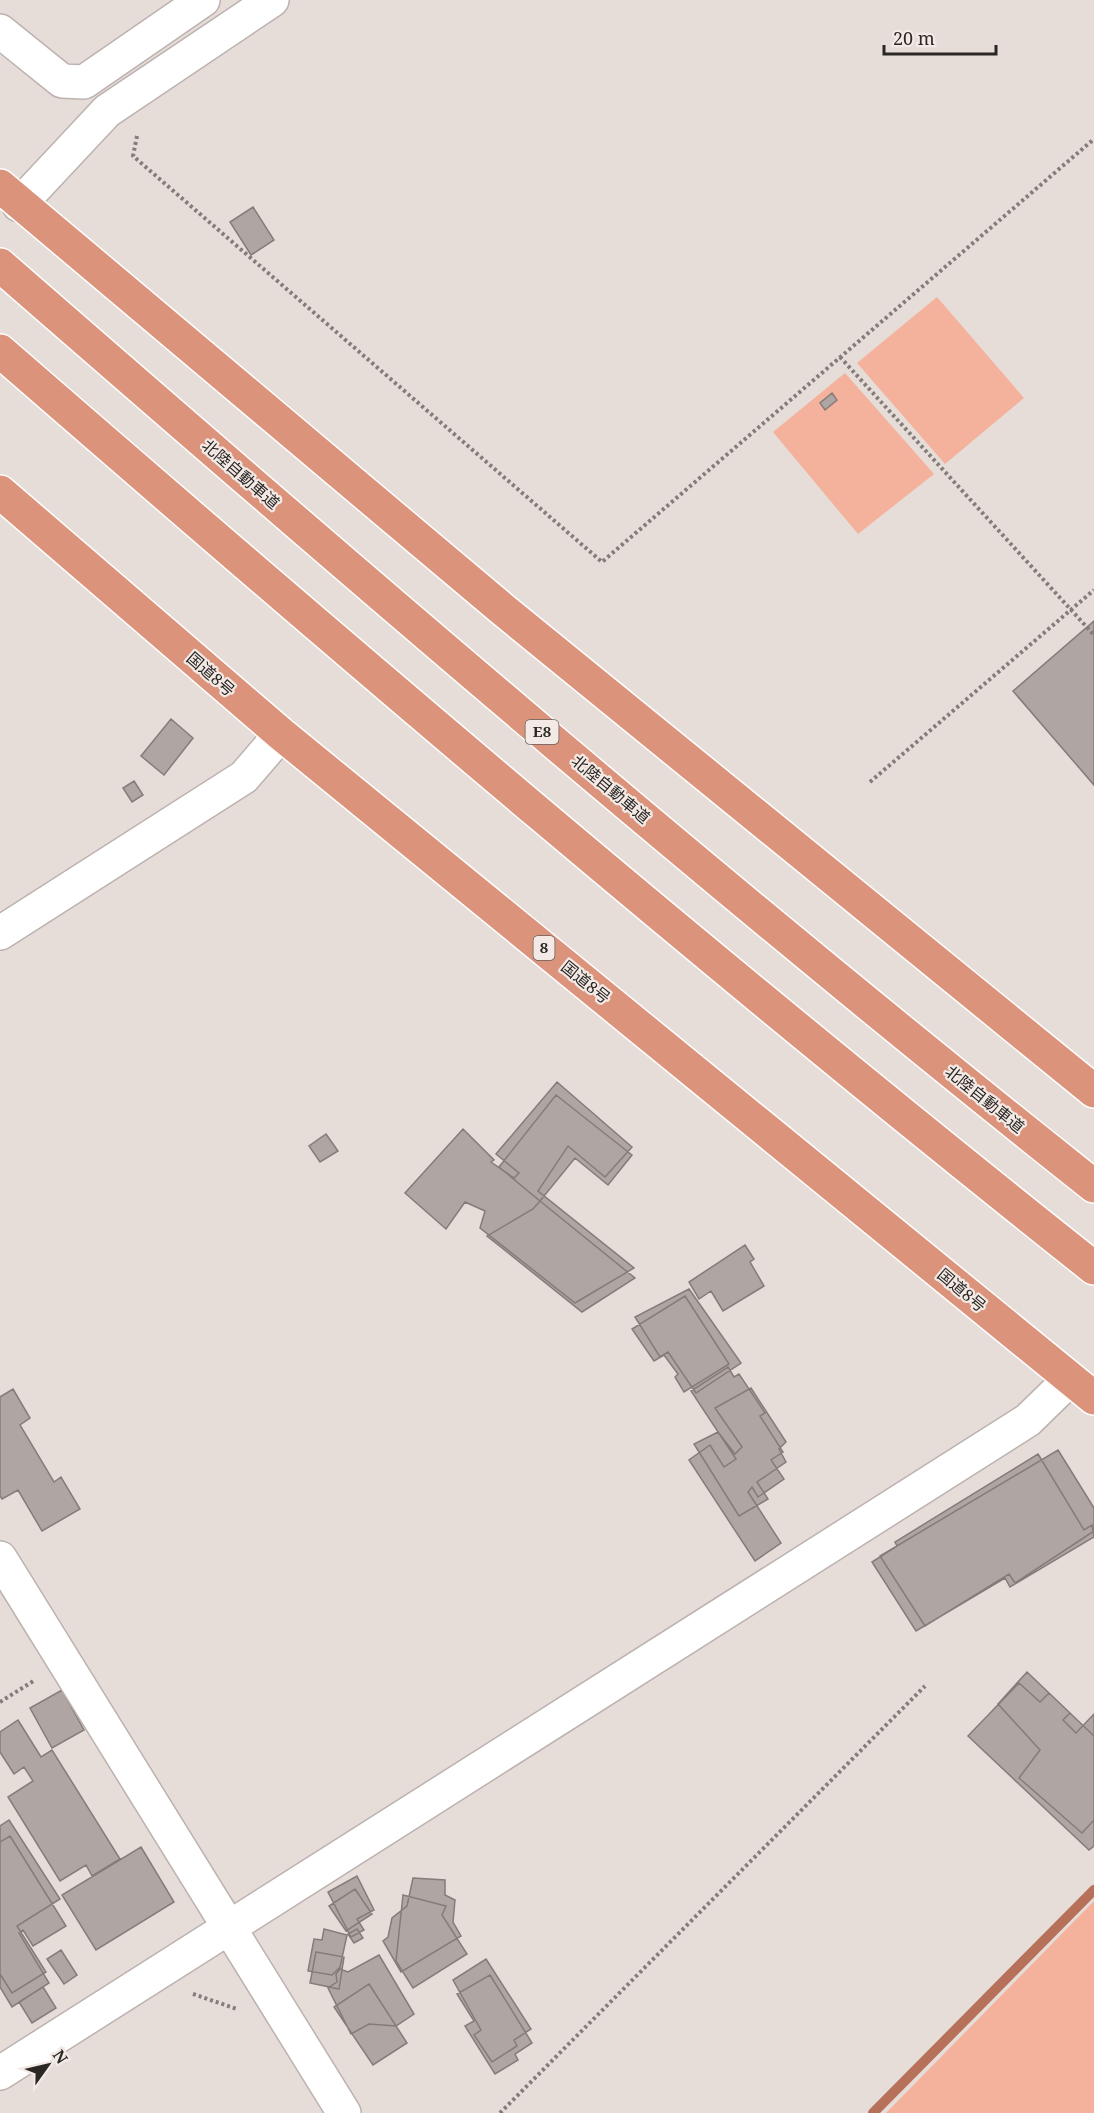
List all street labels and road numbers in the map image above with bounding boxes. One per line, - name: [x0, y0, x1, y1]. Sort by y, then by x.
- street label: 北陸自動車道: [198, 434, 284, 514]
- street label: 国道8号: [182, 647, 240, 701]
- road number: E8: [526, 720, 558, 744]
- street label: 北陸自動車道: [567, 750, 655, 828]
- road number: 8: [534, 936, 554, 960]
- street label: 国道8号: [557, 956, 615, 1008]
- street label: 北陸自動車道: [941, 1060, 1029, 1138]
- street label: 国道8号: [933, 1263, 991, 1317]

